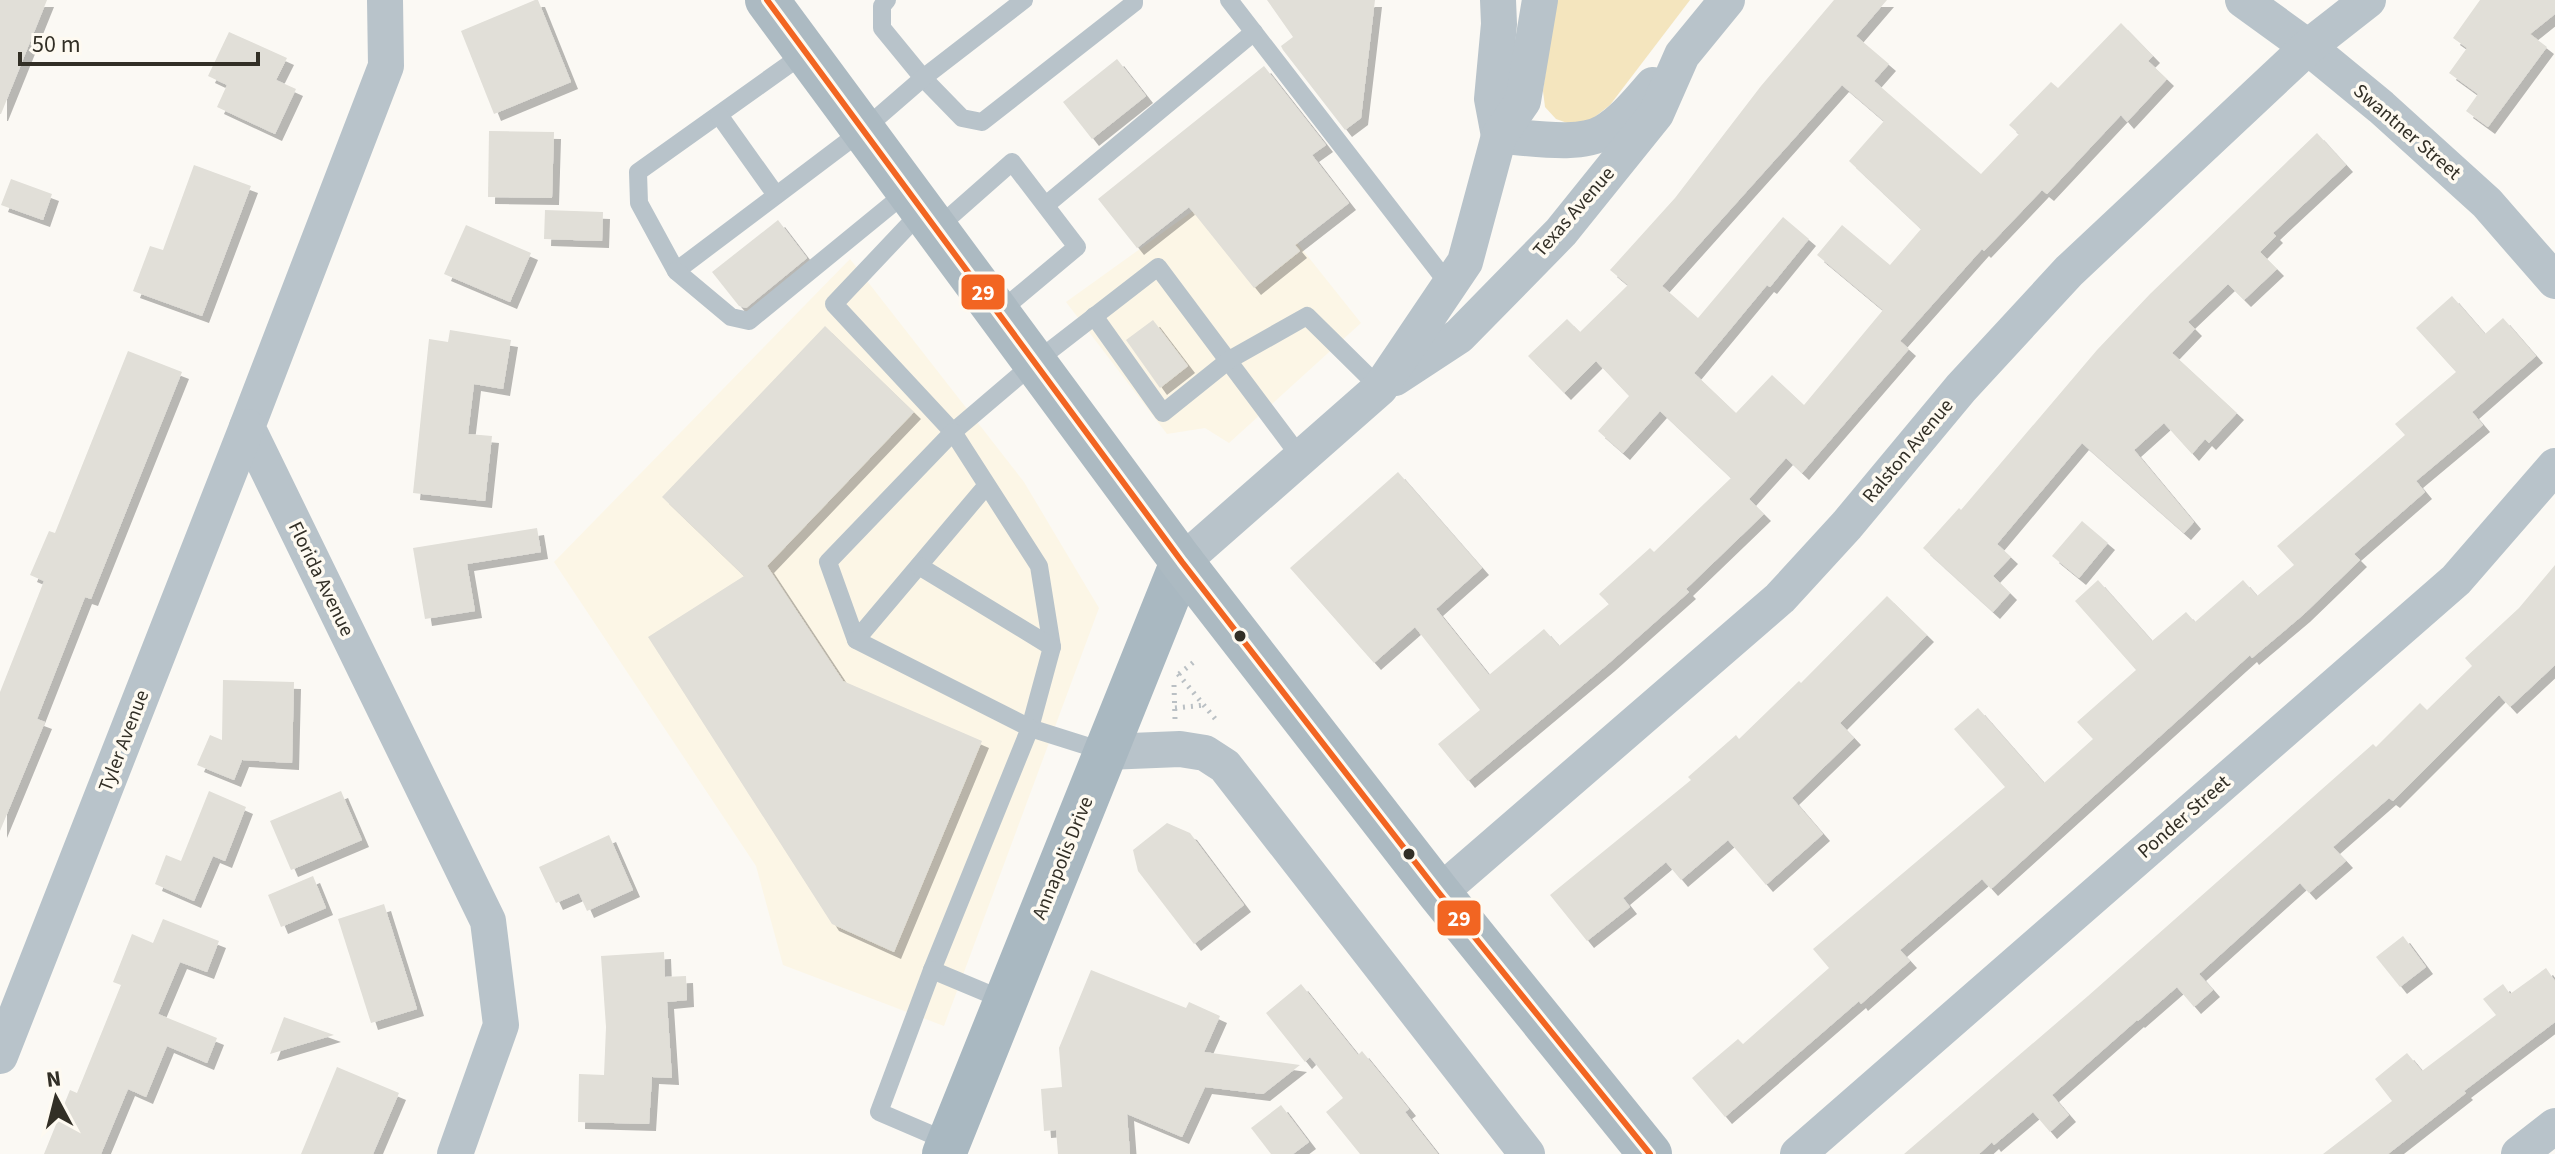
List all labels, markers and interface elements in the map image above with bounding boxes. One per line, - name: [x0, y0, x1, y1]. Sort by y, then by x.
- scale bar: [20, 16, 258, 66]
- text: 50 m: [32, 27, 81, 62]
- street label: Swantner Street: [2347, 77, 2467, 187]
- street label: Texas Avenue: [1527, 160, 1621, 263]
- line badge: 29: [960, 273, 1006, 311]
- text: 29: [971, 277, 995, 309]
- street label: Ralston Avenue: [1856, 393, 1960, 509]
- street label: Florida Avenue: [281, 517, 361, 641]
- unlabelled marker: [1232, 628, 1248, 644]
- street label: Tyler Avenue: [92, 686, 156, 796]
- street label: Ponder Street: [2132, 769, 2237, 865]
- street label: Annapolis Drive: [1026, 792, 1100, 924]
- unlabelled marker: [1401, 846, 1417, 862]
- line badge: 29: [1436, 899, 1482, 937]
- text: 29: [1447, 903, 1471, 935]
- north arrow: [16, 1058, 96, 1138]
- text: N: [44, 1062, 63, 1096]

